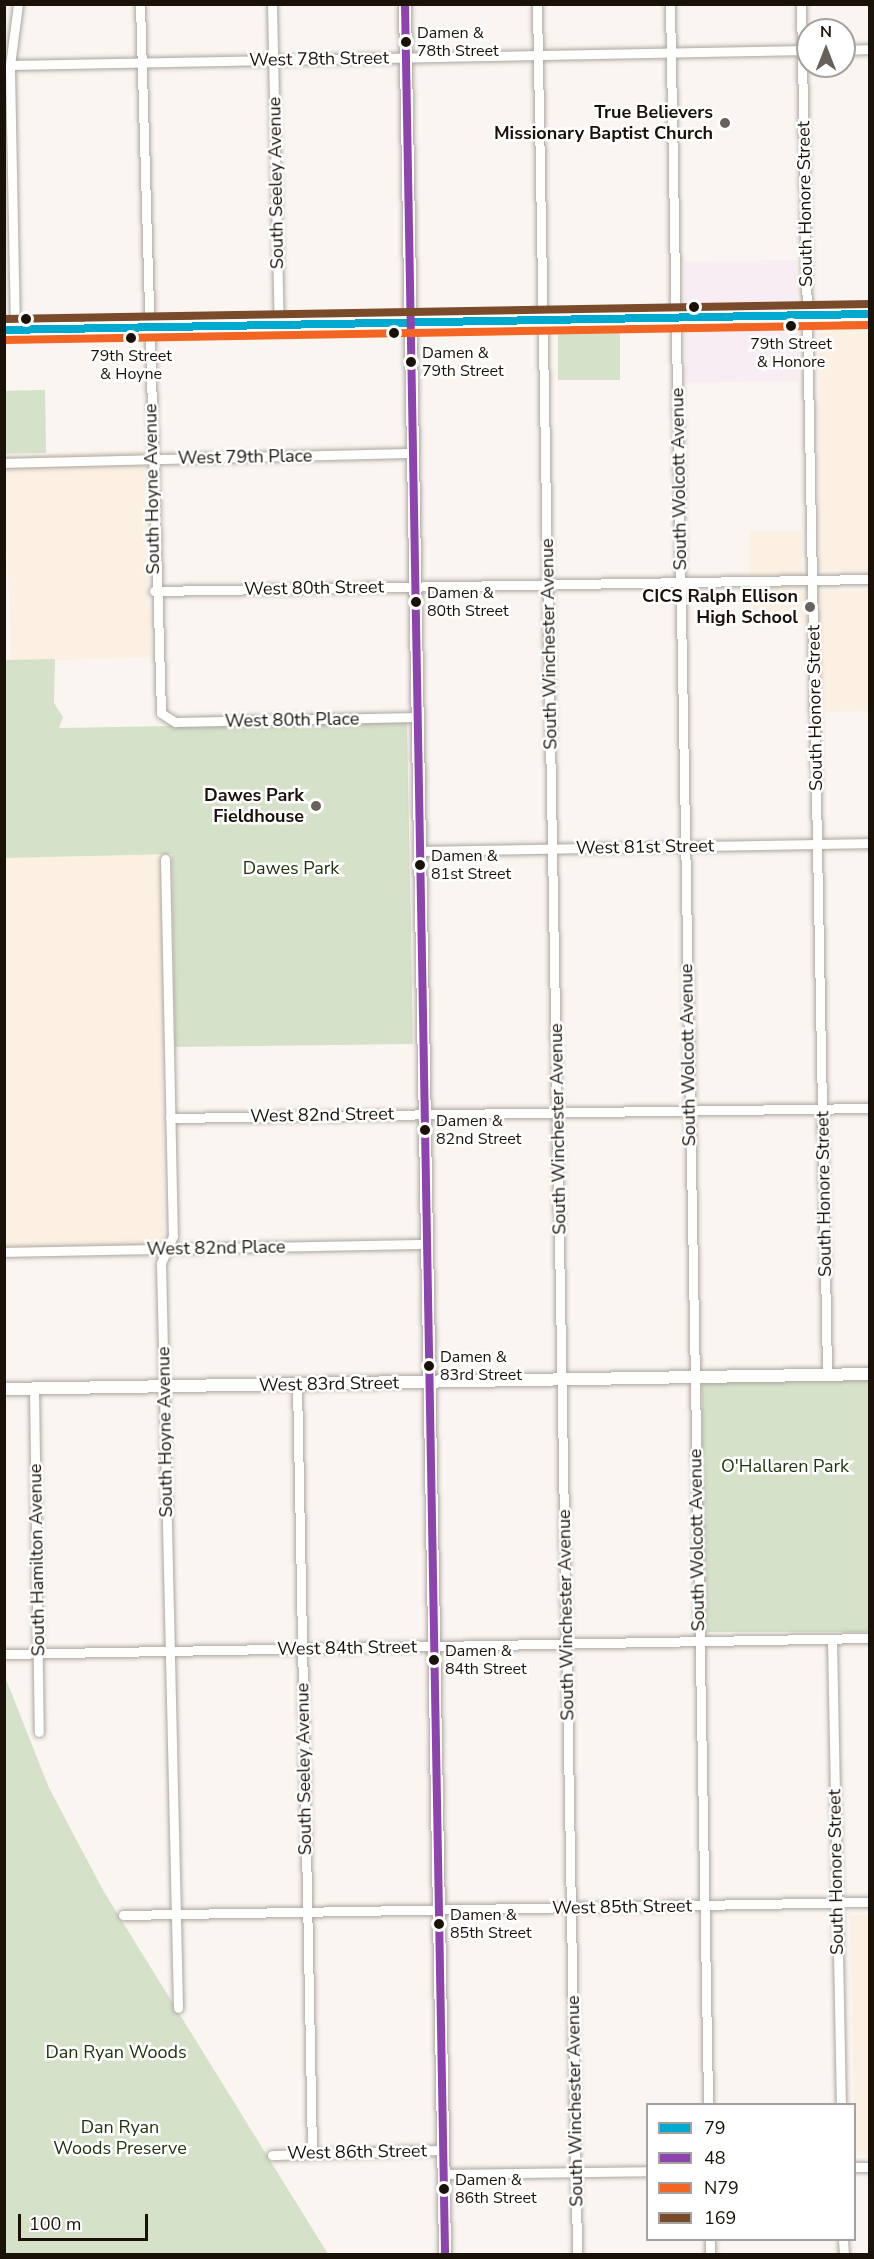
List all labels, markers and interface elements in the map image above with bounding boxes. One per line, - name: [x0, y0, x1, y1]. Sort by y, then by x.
- north arrow: [796, 18, 856, 78]
- text: N: [820, 21, 832, 43]
- place label: Damen & 78th Street: [417, 23, 499, 61]
- marker: Damen & 78th Street: [400, 36, 412, 48]
- street label: West 78th Street: [249, 47, 389, 71]
- street label: South Seeley Avenue: [264, 97, 288, 269]
- place label: True Believers Missionary Baptist Church: [494, 102, 713, 144]
- marker: True Believers Missionary Baptist Church: [718, 116, 732, 130]
- street label: South Honore Street: [793, 121, 817, 287]
- unlabelled marker: [688, 301, 700, 313]
- unlabelled marker: [20, 313, 32, 325]
- marker: 79th Street & Honore: [785, 320, 797, 332]
- unlabelled marker: [388, 327, 400, 339]
- marker: 79th Street & Hoyne: [125, 332, 137, 344]
- place label: 79th Street & Honore: [750, 334, 832, 372]
- place label: Damen & 79th Street: [422, 343, 504, 381]
- place label: 79th Street & Hoyne: [90, 346, 172, 384]
- marker: Damen & 79th Street: [405, 356, 417, 368]
- street label: South Wolcott Avenue: [667, 387, 691, 571]
- street label: South Hoyne Avenue: [140, 403, 164, 575]
- street label: West 79th Place: [178, 445, 312, 469]
- street label: South Winchester Avenue: [536, 538, 562, 750]
- street label: West 80th Street: [244, 576, 384, 600]
- place label: Damen & 80th Street: [427, 583, 509, 621]
- place label: CICS Ralph Ellison High School: [642, 586, 798, 628]
- marker: Damen & 80th Street: [410, 596, 422, 608]
- marker: CICS Ralph Ellison High School: [803, 600, 817, 614]
- street label: South Honore Street: [803, 625, 827, 791]
- street label: West 80th Place: [225, 708, 359, 732]
- place label: Dawes Park Fieldhouse: [204, 785, 304, 828]
- marker: Dawes Park Fieldhouse: [309, 799, 323, 813]
- street label: West 81st Street: [576, 835, 714, 859]
- place label: Damen & 81st Street: [431, 846, 511, 884]
- park label: Dawes Park: [243, 857, 339, 879]
- marker: Damen & 81st Street: [414, 859, 426, 871]
- street label: South Wolcott Avenue: [676, 963, 700, 1147]
- street label: South Winchester Avenue: [545, 1023, 571, 1235]
- street label: West 82nd Street: [250, 1103, 394, 1127]
- place label: Damen & 82nd Street: [436, 1111, 521, 1149]
- street label: South Honore Street: [812, 1111, 836, 1277]
- marker: Damen & 82nd Street: [419, 1124, 431, 1136]
- street label: West 82nd Place: [146, 1236, 286, 1260]
- street label: South Hoyne Avenue: [153, 1346, 177, 1518]
- place label: Damen & 83rd Street: [440, 1347, 522, 1385]
- marker: Damen & 83rd Street: [423, 1360, 435, 1372]
- street label: West 83rd Street: [259, 1372, 399, 1396]
- street label: South Wolcott Avenue: [685, 1448, 709, 1632]
- park label: O'Hallaren Park: [721, 1455, 849, 1477]
- street label: South Hamilton Avenue: [25, 1464, 49, 1656]
- street label: South Winchester Avenue: [553, 1509, 579, 1721]
- street label: West 84th Street: [277, 1636, 417, 1660]
- place label: Damen & 84th Street: [445, 1641, 527, 1679]
- marker: Damen & 84th Street: [428, 1654, 440, 1666]
- street label: South Seeley Avenue: [292, 1683, 316, 1855]
- street label: South Honore Street: [824, 1789, 848, 1955]
- street label: West 85th Street: [552, 1895, 692, 1919]
- place label: Damen & 85th Street: [450, 1905, 532, 1943]
- marker: Damen & 85th Street: [433, 1918, 445, 1930]
- street label: South Winchester Avenue: [562, 1995, 588, 2207]
- park label: Dan Ryan Woods: [45, 2041, 187, 2063]
- legend: [646, 2103, 856, 2241]
- text: 79: [704, 2116, 726, 2140]
- park label: Dan Ryan Woods Preserve: [53, 2117, 187, 2160]
- street label: West 86th Street: [287, 2140, 427, 2164]
- text: 48: [704, 2146, 726, 2170]
- place label: Damen & 86th Street: [455, 2170, 537, 2208]
- text: N79: [704, 2176, 739, 2200]
- marker: Damen & 86th Street: [438, 2183, 450, 2195]
- scale bar: [21, 2202, 152, 2240]
- text: 169: [704, 2206, 736, 2230]
- text: 100 m: [29, 2212, 81, 2236]

